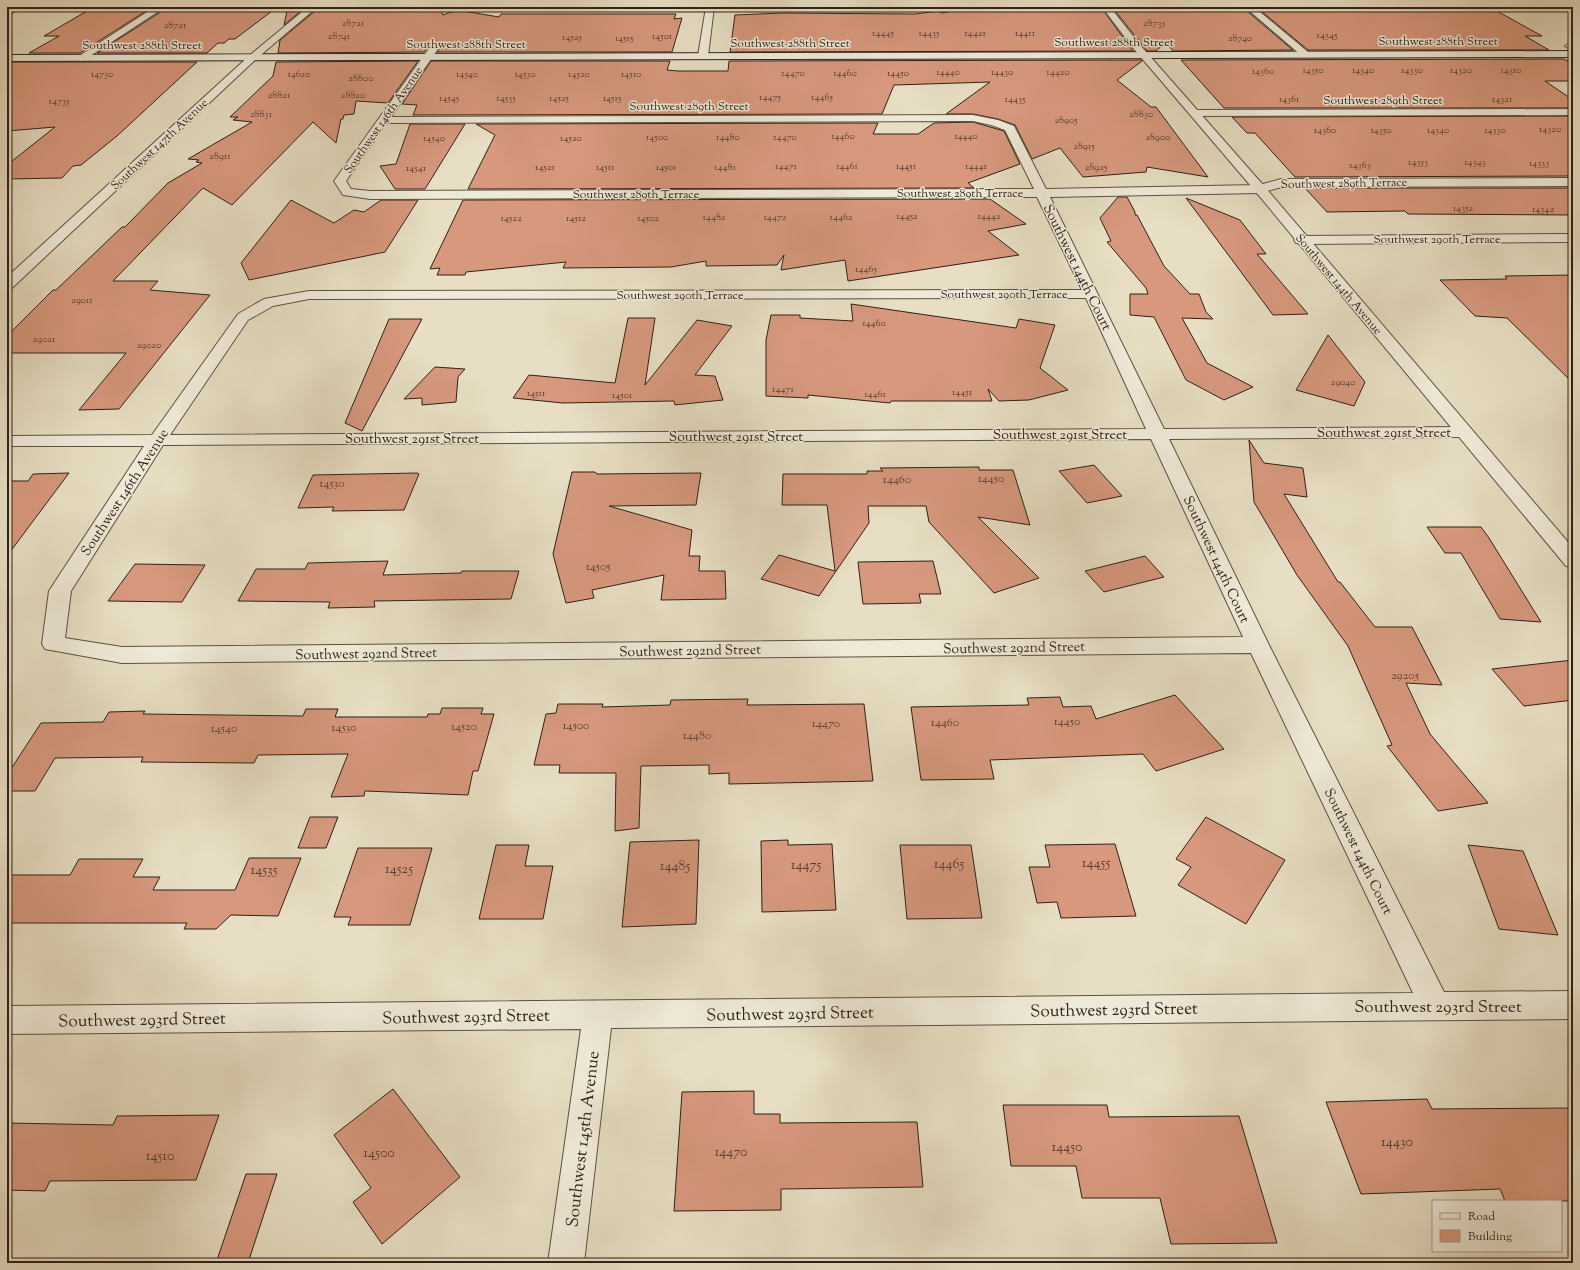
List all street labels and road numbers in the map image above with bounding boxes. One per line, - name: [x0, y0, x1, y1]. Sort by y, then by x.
- street label: Southwest 288th Street: [1378, 33, 1498, 51]
- street label: Southwest 288th Street: [1054, 34, 1174, 52]
- street label: Southwest 288th Street: [730, 35, 850, 53]
- street label: Southwest 288th Street: [406, 36, 526, 54]
- street label: Southwest 288th Street: [82, 37, 202, 55]
- street label: Southwest 146th Avenue: [340, 63, 428, 178]
- street label: Southwest 289th Street: [1323, 92, 1443, 110]
- street label: Southwest 147th Avenue: [107, 95, 213, 195]
- street label: Southwest 289th Street: [629, 98, 749, 116]
- street label: Southwest 289th Terrace: [1281, 174, 1408, 194]
- street label: Southwest 289th Terrace: [897, 185, 1024, 203]
- street label: Southwest 289th Terrace: [573, 186, 700, 204]
- street label: Southwest 144th Court: [1037, 201, 1116, 335]
- street label: Southwest 144th Avenue: [1290, 230, 1386, 339]
- street label: Southwest 290th Terrace: [1373, 231, 1501, 249]
- street label: Southwest 290th Terrace: [940, 286, 1068, 304]
- street label: Southwest 290th Terrace: [616, 287, 744, 305]
- street label: Southwest 291st Street: [1317, 424, 1451, 444]
- street label: Southwest 146th Avenue: [77, 426, 174, 561]
- street label: Southwest 291st Street: [993, 426, 1127, 446]
- street label: Southwest 291st Street: [669, 428, 803, 448]
- street label: Southwest 291st Street: [345, 430, 479, 450]
- street label: Southwest 144th Court: [1177, 493, 1254, 627]
- street label: Southwest 292nd Street: [943, 638, 1085, 660]
- street label: Southwest 292nd Street: [619, 641, 761, 663]
- street label: Southwest 292nd Street: [295, 644, 437, 666]
- street label: Southwest 144th Court: [1318, 785, 1397, 919]
- street label: Southwest 293rd Street: [1354, 996, 1522, 1020]
- street label: Southwest 293rd Street: [1030, 998, 1198, 1024]
- street label: Southwest 293rd Street: [706, 1002, 874, 1028]
- street label: Southwest 293rd Street: [382, 1005, 550, 1031]
- street label: Southwest 293rd Street: [58, 1008, 226, 1034]
- street label: Southwest 145th Avenue: [561, 1050, 607, 1229]

